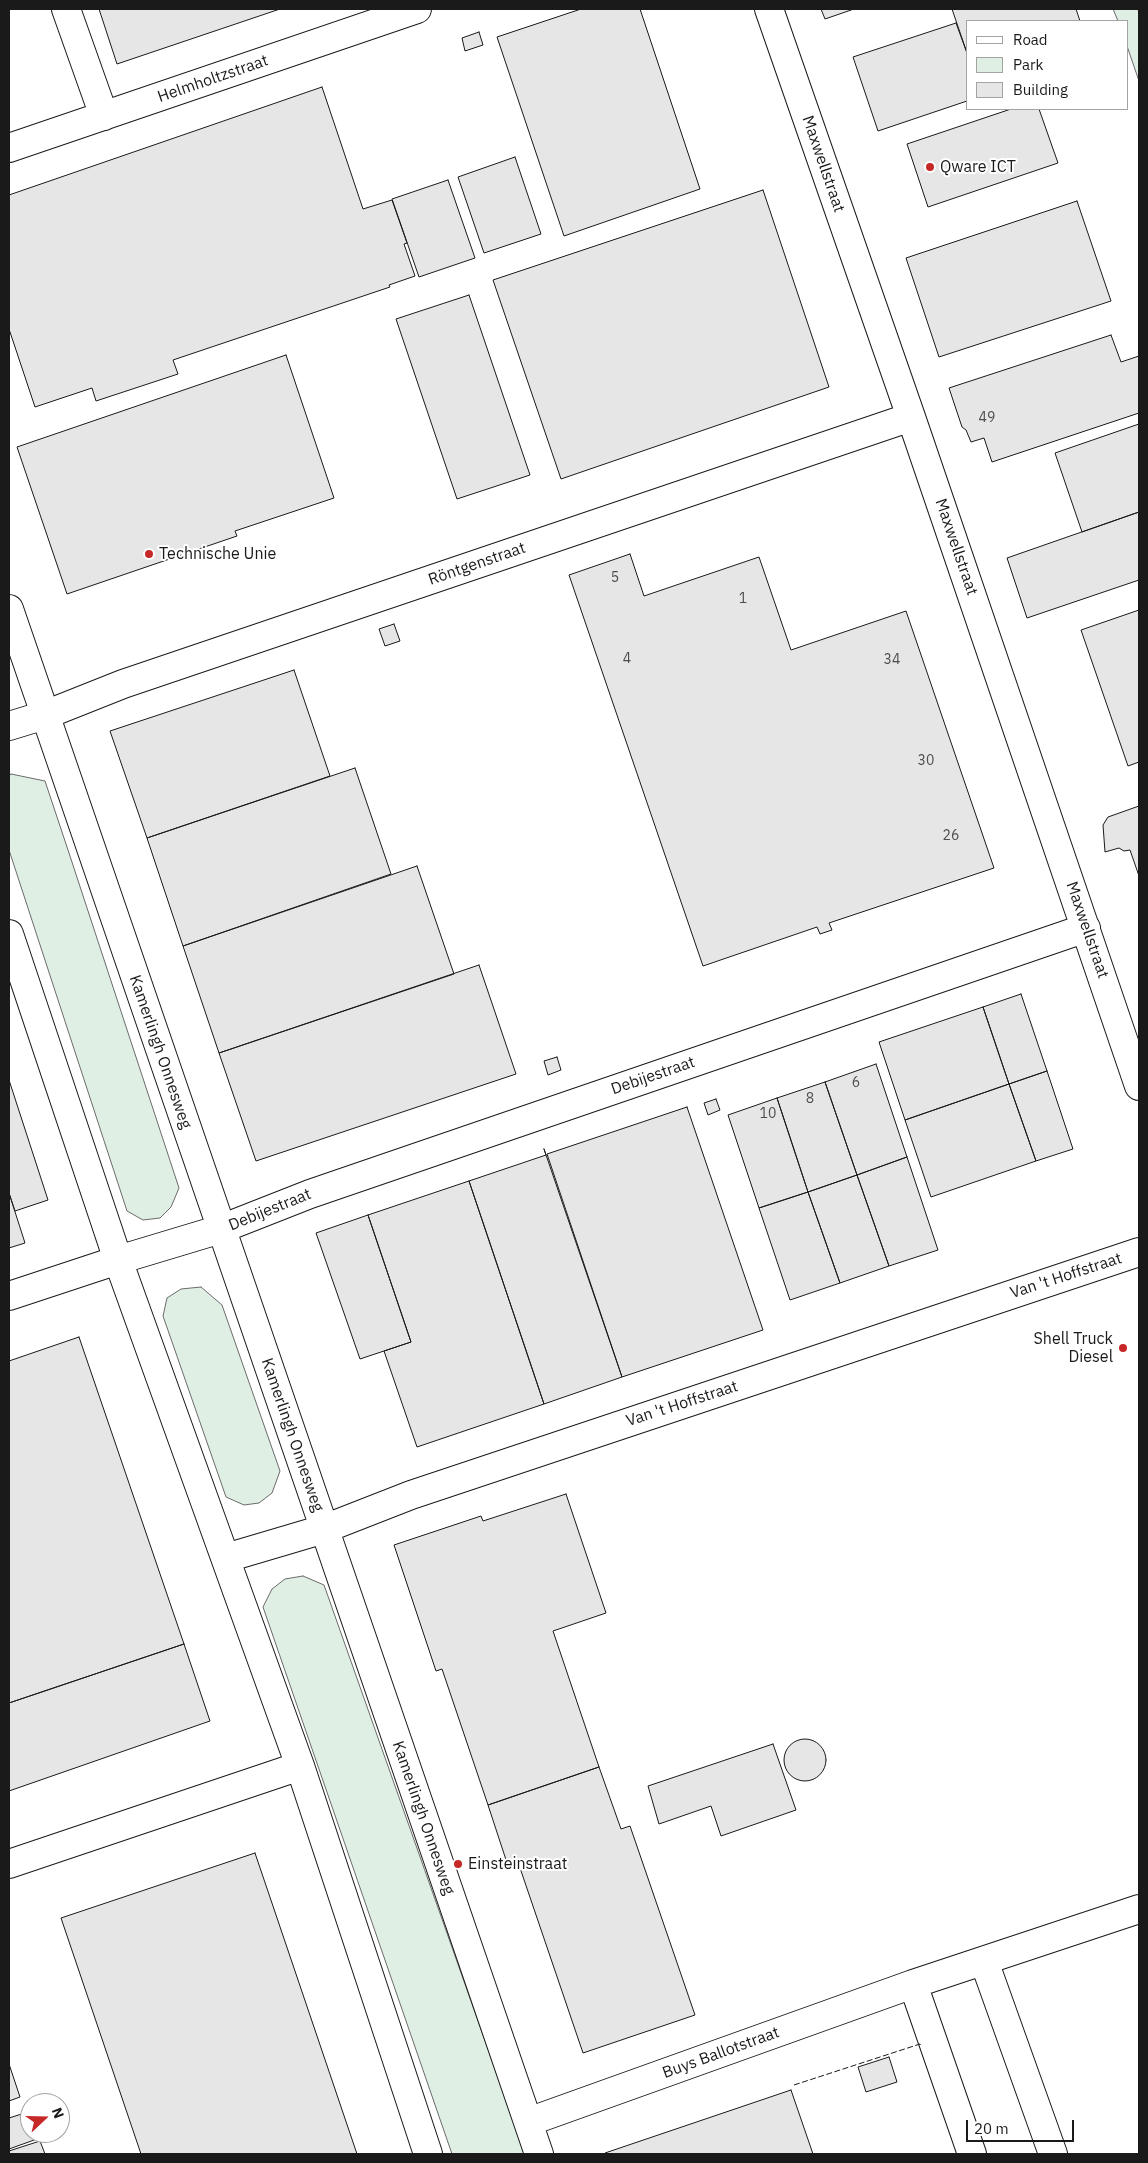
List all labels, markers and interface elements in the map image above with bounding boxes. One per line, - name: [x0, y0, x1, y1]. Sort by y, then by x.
- legend: [966, 20, 1128, 110]
- text: Road: [1013, 30, 1048, 49]
- street label: Helmholtzstraat: [155, 51, 271, 107]
- text: Park: [1013, 55, 1043, 74]
- text: Building: [1013, 80, 1068, 99]
- street label: Maxwellstraat: [797, 113, 849, 215]
- place label: Qware ICT: [940, 157, 1016, 177]
- marker: Qware ICT: [924, 161, 936, 173]
- house number: 49: [979, 410, 995, 426]
- street label: Maxwellstraat: [930, 496, 982, 598]
- street label: Röntgenstraat: [426, 538, 528, 590]
- place label: Technische Unie: [159, 544, 276, 564]
- marker: Technische Unie: [143, 548, 155, 560]
- house number: 5: [611, 570, 619, 586]
- house number: 1: [739, 591, 747, 607]
- house number: 4: [623, 651, 631, 667]
- house number: 34: [884, 652, 900, 668]
- house number: 30: [918, 753, 934, 769]
- house number: 26: [943, 828, 959, 844]
- street label: Maxwellstraat: [1061, 879, 1113, 981]
- street label: Kamerlingh Onnesweg: [125, 973, 195, 1131]
- street label: Debijestraat: [609, 1053, 697, 1099]
- house number: 6: [852, 1075, 860, 1091]
- house number: 8: [806, 1091, 814, 1107]
- house number: 10: [760, 1106, 776, 1122]
- street label: Debijestraat: [226, 1185, 314, 1235]
- street label: Van 't Hoffstraat: [1008, 1249, 1124, 1303]
- place label: Shell Truck Diesel: [1034, 1329, 1113, 1367]
- marker: Shell Truck Diesel: [1117, 1342, 1129, 1354]
- street label: Kamerlingh Onnesweg: [257, 1356, 327, 1514]
- street label: Van 't Hoffstraat: [624, 1377, 740, 1431]
- street label: Kamerlingh Onnesweg: [388, 1739, 458, 1897]
- place label: Einsteinstraat: [468, 1854, 567, 1874]
- marker: Einsteinstraat: [452, 1858, 464, 1870]
- street label: Buys Ballotstraat: [660, 2023, 782, 2083]
- north arrow: [20, 2093, 70, 2143]
- text: N: [48, 2105, 68, 2121]
- scale bar: [968, 2110, 1076, 2142]
- text: 20 m: [974, 2119, 1009, 2138]

